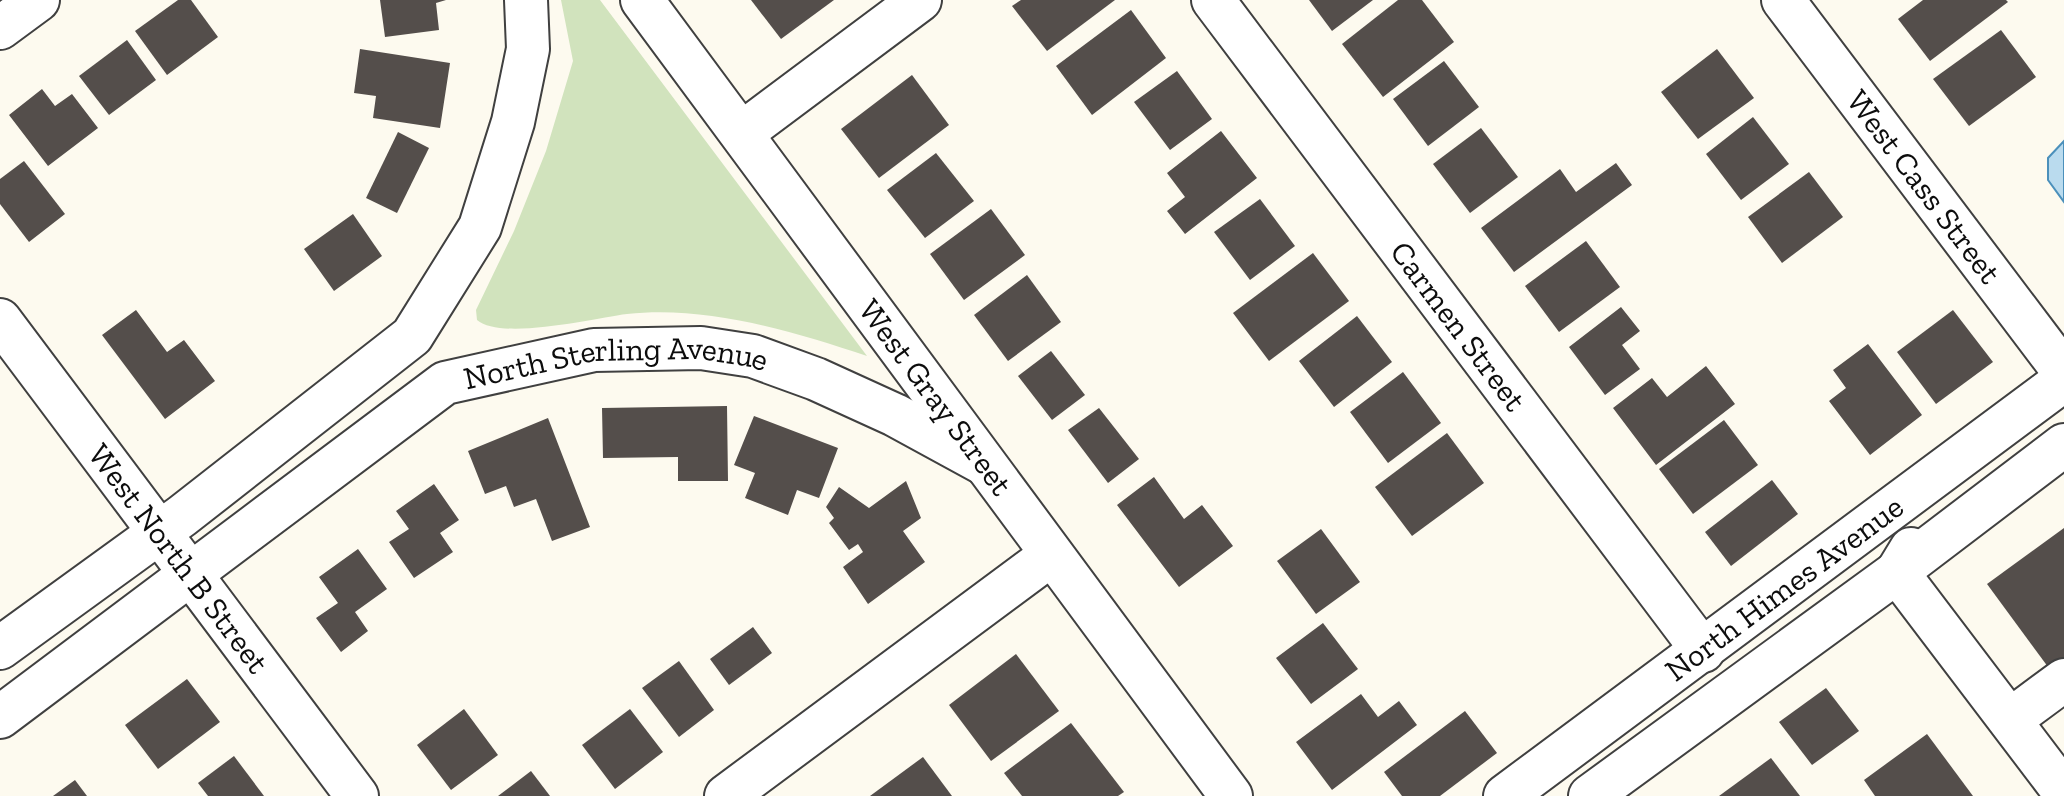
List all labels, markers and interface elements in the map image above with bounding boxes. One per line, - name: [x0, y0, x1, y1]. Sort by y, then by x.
- street label: West Cass Street: [1839, 83, 2009, 291]
- street label: Carmen Street: [1382, 234, 1534, 418]
- street label: West Gray Street: [851, 292, 1021, 503]
- street label: North Sterling Avenue: [460, 329, 774, 397]
- street label: West North B Street: [80, 436, 277, 681]
- street label: North Himes Avenue: [1658, 487, 1911, 689]

